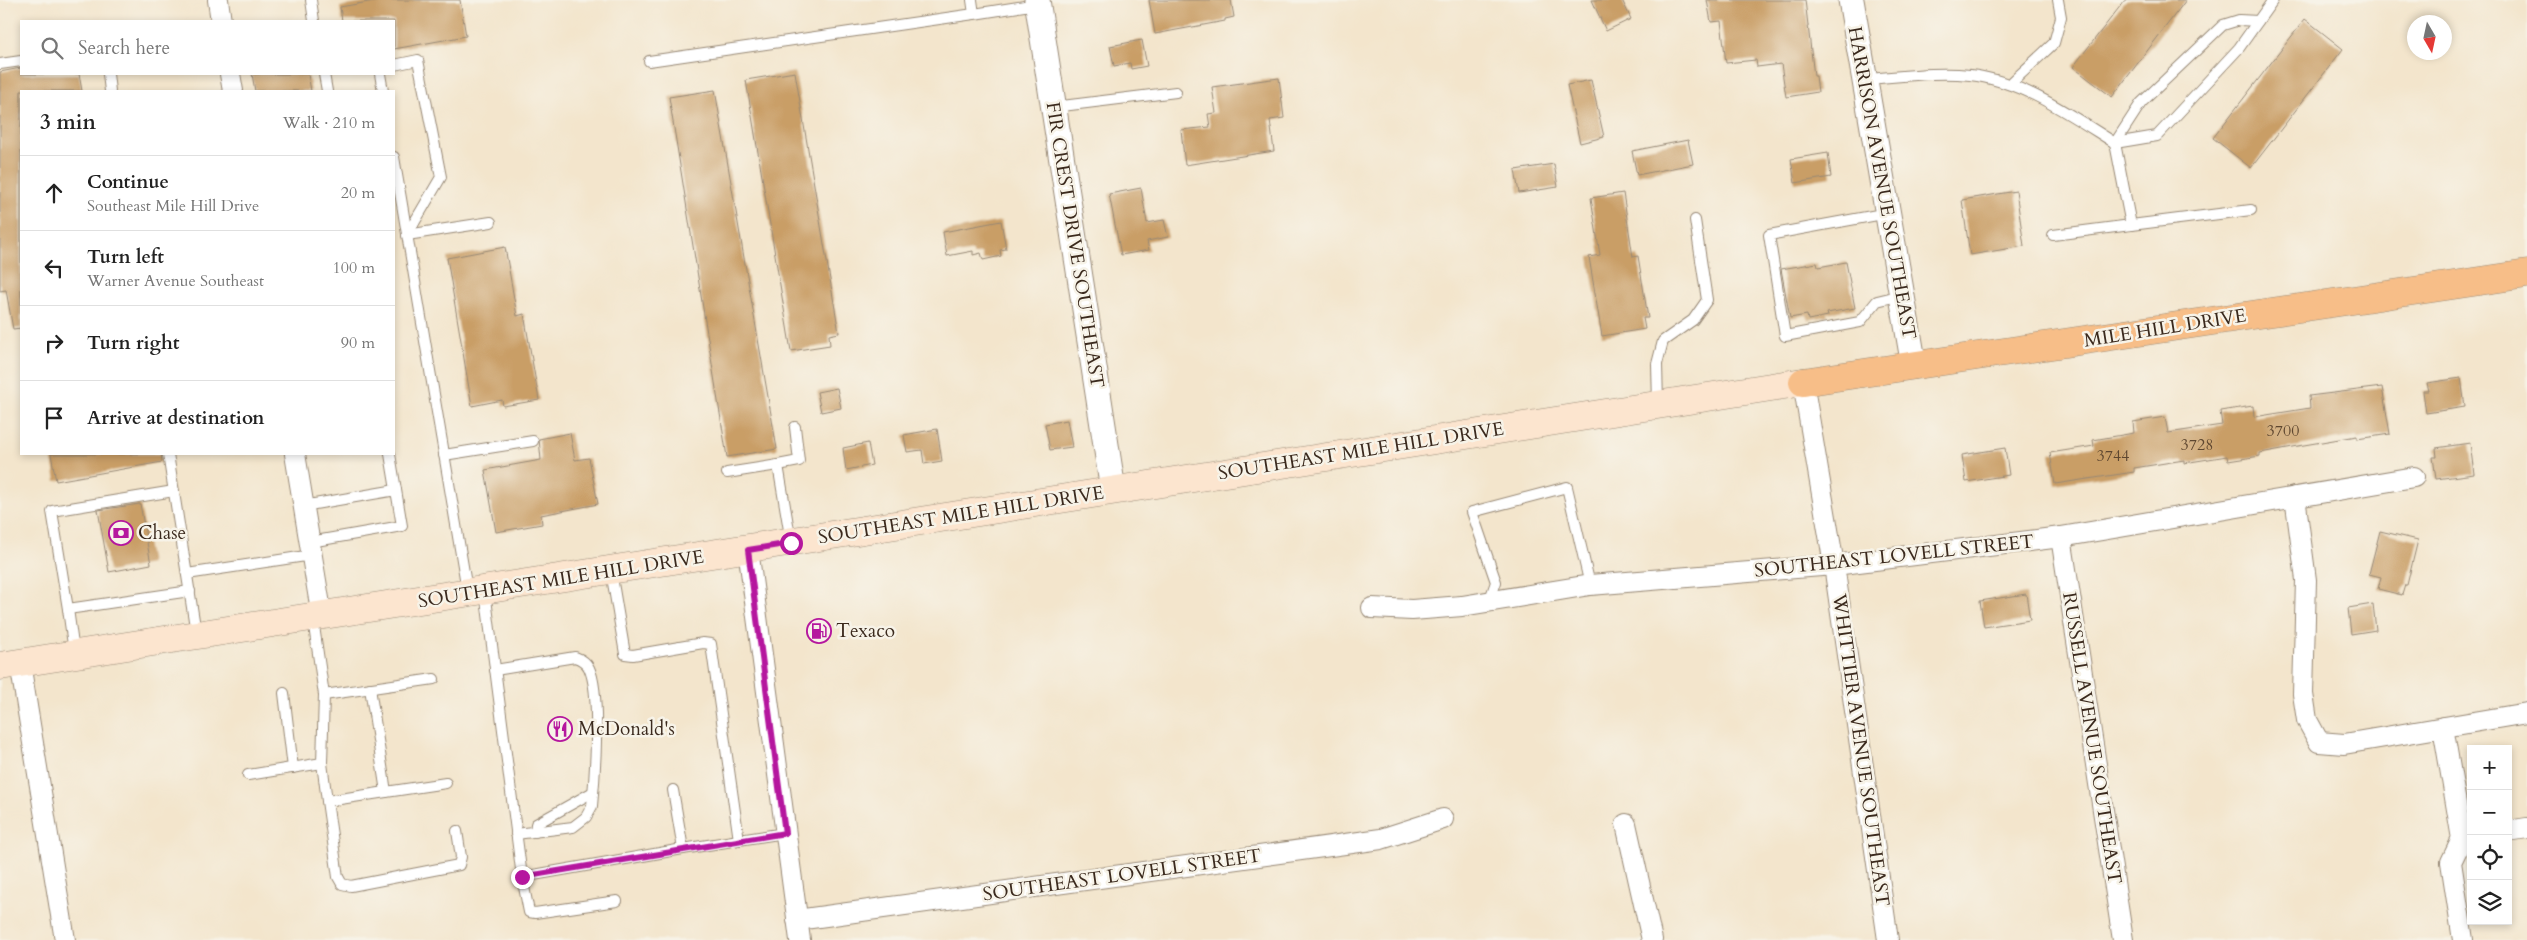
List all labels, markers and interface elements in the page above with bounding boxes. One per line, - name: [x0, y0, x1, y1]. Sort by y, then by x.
- north arrow: [2407, 15, 2452, 60]
- search box: [20, 20, 395, 75]
- street label: HARRISON AVENUE SOUTHEAST: [1842, 25, 1922, 342]
- icon: search: [38, 34, 66, 62]
- text: Search here: [78, 35, 170, 61]
- street label: FIR CREST DRIVE SOUTHEAST: [1040, 100, 1110, 390]
- text: 3 min: [40, 108, 96, 137]
- text: Walk · 210 m: [283, 112, 375, 134]
- text: Continue: [87, 169, 169, 195]
- icon: ahead: [40, 179, 68, 207]
- text: 20 m: [341, 182, 375, 204]
- text: Southeast Mile Hill Drive: [87, 195, 259, 217]
- text: Turn left: [87, 244, 164, 270]
- icon: left: [40, 254, 68, 282]
- text: 100 m: [333, 257, 375, 279]
- text: Warner Avenue Southeast: [87, 270, 264, 292]
- street label: MILE HILL DRIVE: [2082, 302, 2248, 354]
- icon: right: [40, 329, 68, 357]
- text: Turn right: [87, 330, 179, 356]
- text: 90 m: [341, 332, 375, 354]
- icon: arrive: [40, 404, 68, 432]
- text: Arrive at destination: [87, 405, 264, 431]
- street label: SOUTHEAST MILE HILL DRIVE: [1216, 416, 1506, 486]
- house number: 3700: [2267, 420, 2299, 442]
- house number: 3728: [2181, 434, 2213, 456]
- house number: 3744: [2097, 445, 2129, 467]
- street label: SOUTHEAST MILE HILL DRIVE: [816, 480, 1106, 550]
- bank icon: Chase: [108, 520, 134, 546]
- place label: Chase: [138, 520, 186, 546]
- street label: SOUTHEAST LOVELL STREET: [1753, 528, 2035, 584]
- route start: [780, 532, 803, 555]
- street label: SOUTHEAST MILE HILL DRIVE: [416, 544, 706, 614]
- street label: RUSSELL AVENUE SOUTHEAST: [2056, 590, 2128, 886]
- street label: WHITTIER AVENUE SOUTHEAST: [1826, 591, 1896, 908]
- fuel station icon: Texaco: [806, 618, 832, 644]
- place label: Texaco: [836, 618, 895, 644]
- restaurant icon: McDonald's: [547, 716, 573, 742]
- place label: McDonald's: [578, 716, 675, 742]
- map controls: [2467, 745, 2512, 925]
- button: +: [2467, 745, 2512, 790]
- button: −: [2467, 790, 2512, 835]
- button: locate: [2467, 835, 2512, 880]
- street label: SOUTHEAST LOVELL STREET: [981, 843, 1263, 907]
- route end: [511, 866, 534, 889]
- button: layers: [2467, 880, 2512, 925]

